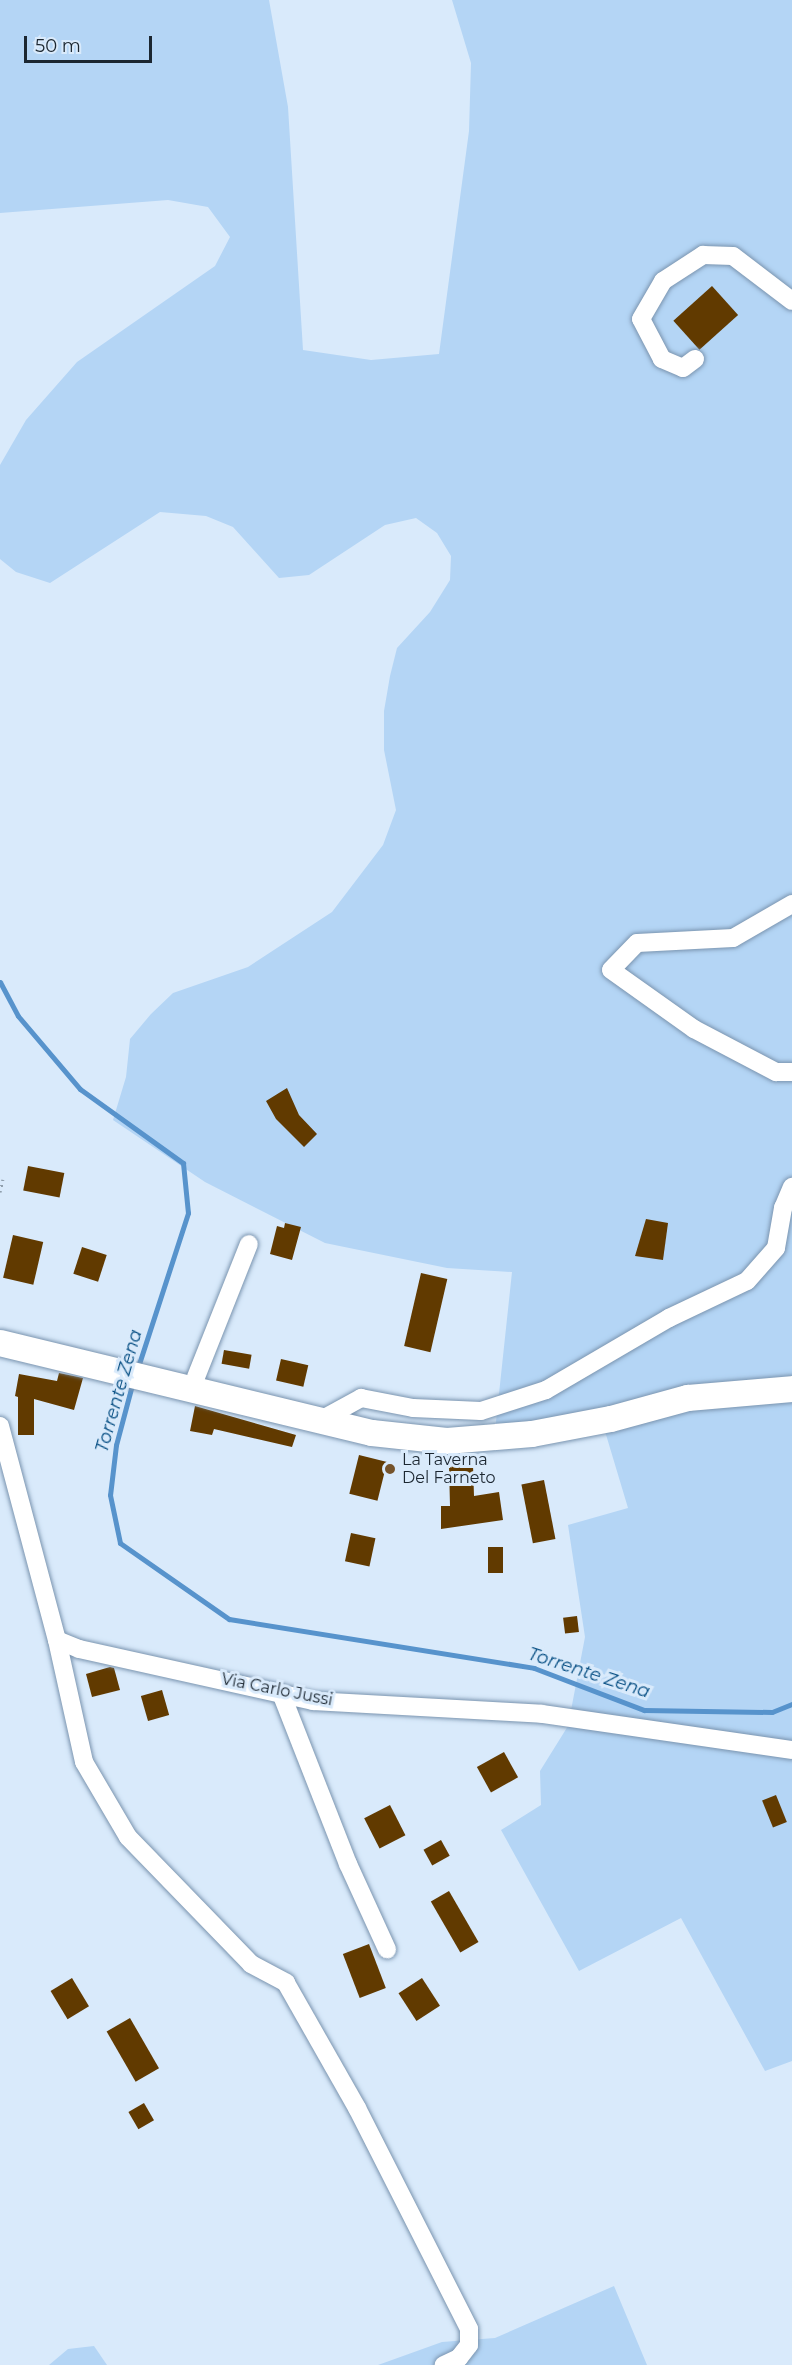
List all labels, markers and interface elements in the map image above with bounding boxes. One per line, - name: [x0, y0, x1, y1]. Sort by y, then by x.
- scale bar: [27, 24, 154, 62]
- text: 50 m: [35, 35, 81, 57]
- water label: Torrente Zena: [91, 1327, 147, 1455]
- place label: La Taverna Del Farneto: [402, 1450, 496, 1488]
- marker: La Taverna Del Farneto: [383, 1462, 397, 1476]
- water label: Torrente Zena: [525, 1643, 653, 1703]
- street label: Via Carlo Jussi: [220, 1670, 334, 1710]

